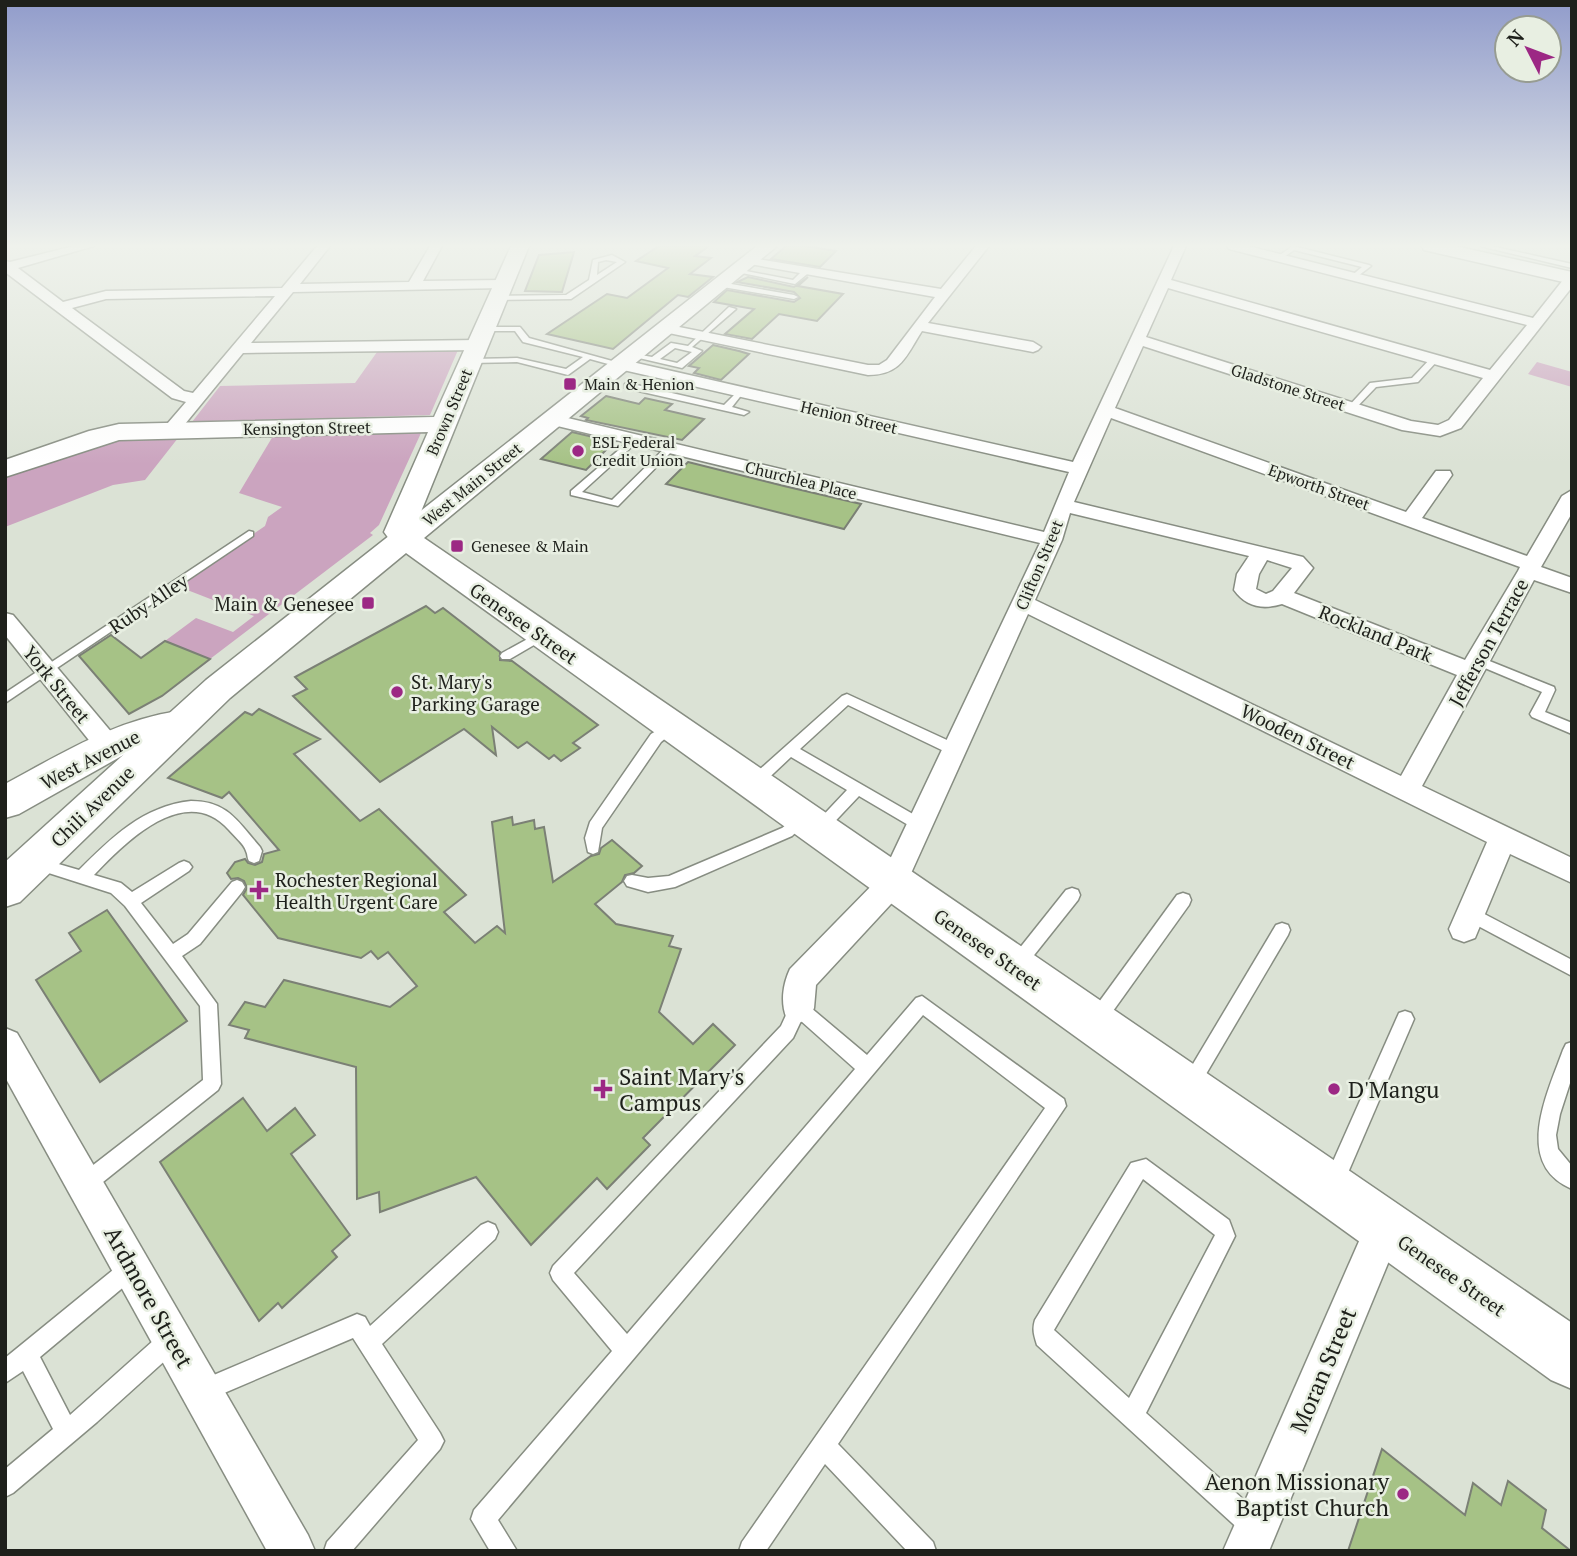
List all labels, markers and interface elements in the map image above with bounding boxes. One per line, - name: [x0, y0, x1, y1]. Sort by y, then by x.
- north arrow: [1493, 14, 1563, 84]
- text: N: [1501, 23, 1530, 51]
- street label: Gladstone Street: [1228, 358, 1348, 416]
- street label: Brown Street: [421, 365, 477, 459]
- place label: Main & Henion: [584, 373, 695, 395]
- marker: Main & Henion: [562, 376, 578, 392]
- street label: Henion Street: [798, 395, 900, 439]
- street label: Kensington Street: [243, 416, 371, 440]
- place label: ESL Federal Credit Union: [592, 431, 684, 471]
- street label: West Main Street: [418, 437, 526, 531]
- marker: ESL Federal Credit Union: [570, 443, 586, 459]
- street label: Churchlea Place: [743, 455, 859, 505]
- street label: Epworth Street: [1265, 458, 1373, 516]
- street label: Clifton Street: [1010, 516, 1068, 614]
- place label: Genesee & Main: [471, 535, 589, 557]
- marker: Genesee & Main: [449, 538, 465, 554]
- street label: Ruby Alley: [104, 567, 193, 639]
- street label: Jefferson Terrace: [1443, 574, 1533, 710]
- street label: Genesee Street: [465, 577, 583, 669]
- place label: Main & Genesee: [214, 591, 354, 616]
- marker: Main & Genesee: [360, 595, 376, 611]
- street label: Rockland Park: [1315, 599, 1437, 667]
- street label: York Street: [18, 640, 96, 728]
- place label: St. Mary's Parking Garage: [411, 669, 540, 716]
- marker: St. Mary's Parking Garage: [389, 684, 405, 700]
- street label: Wooden Street: [1237, 698, 1359, 774]
- street label: West Avenue: [36, 723, 144, 795]
- street label: Chili Avenue: [45, 760, 139, 852]
- place label: Rochester Regional Health Urgent Care: [275, 867, 438, 914]
- marker: Rochester Regional Health Urgent Care: [249, 880, 269, 900]
- street label: Genesee Street: [929, 903, 1047, 995]
- place label: Saint Mary's Campus: [619, 1061, 744, 1118]
- place label: D'Mangu: [1348, 1074, 1439, 1105]
- marker: Saint Mary's Campus: [593, 1079, 613, 1099]
- marker: D'Mangu: [1326, 1081, 1342, 1097]
- street label: Ardmore Street: [97, 1221, 201, 1374]
- street label: Genesee Street: [1393, 1229, 1511, 1321]
- street label: Moran Street: [1283, 1302, 1364, 1438]
- place label: Aenon Missionary Baptist Church: [1204, 1466, 1389, 1523]
- marker: Aenon Missionary Baptist Church: [1395, 1486, 1411, 1502]

